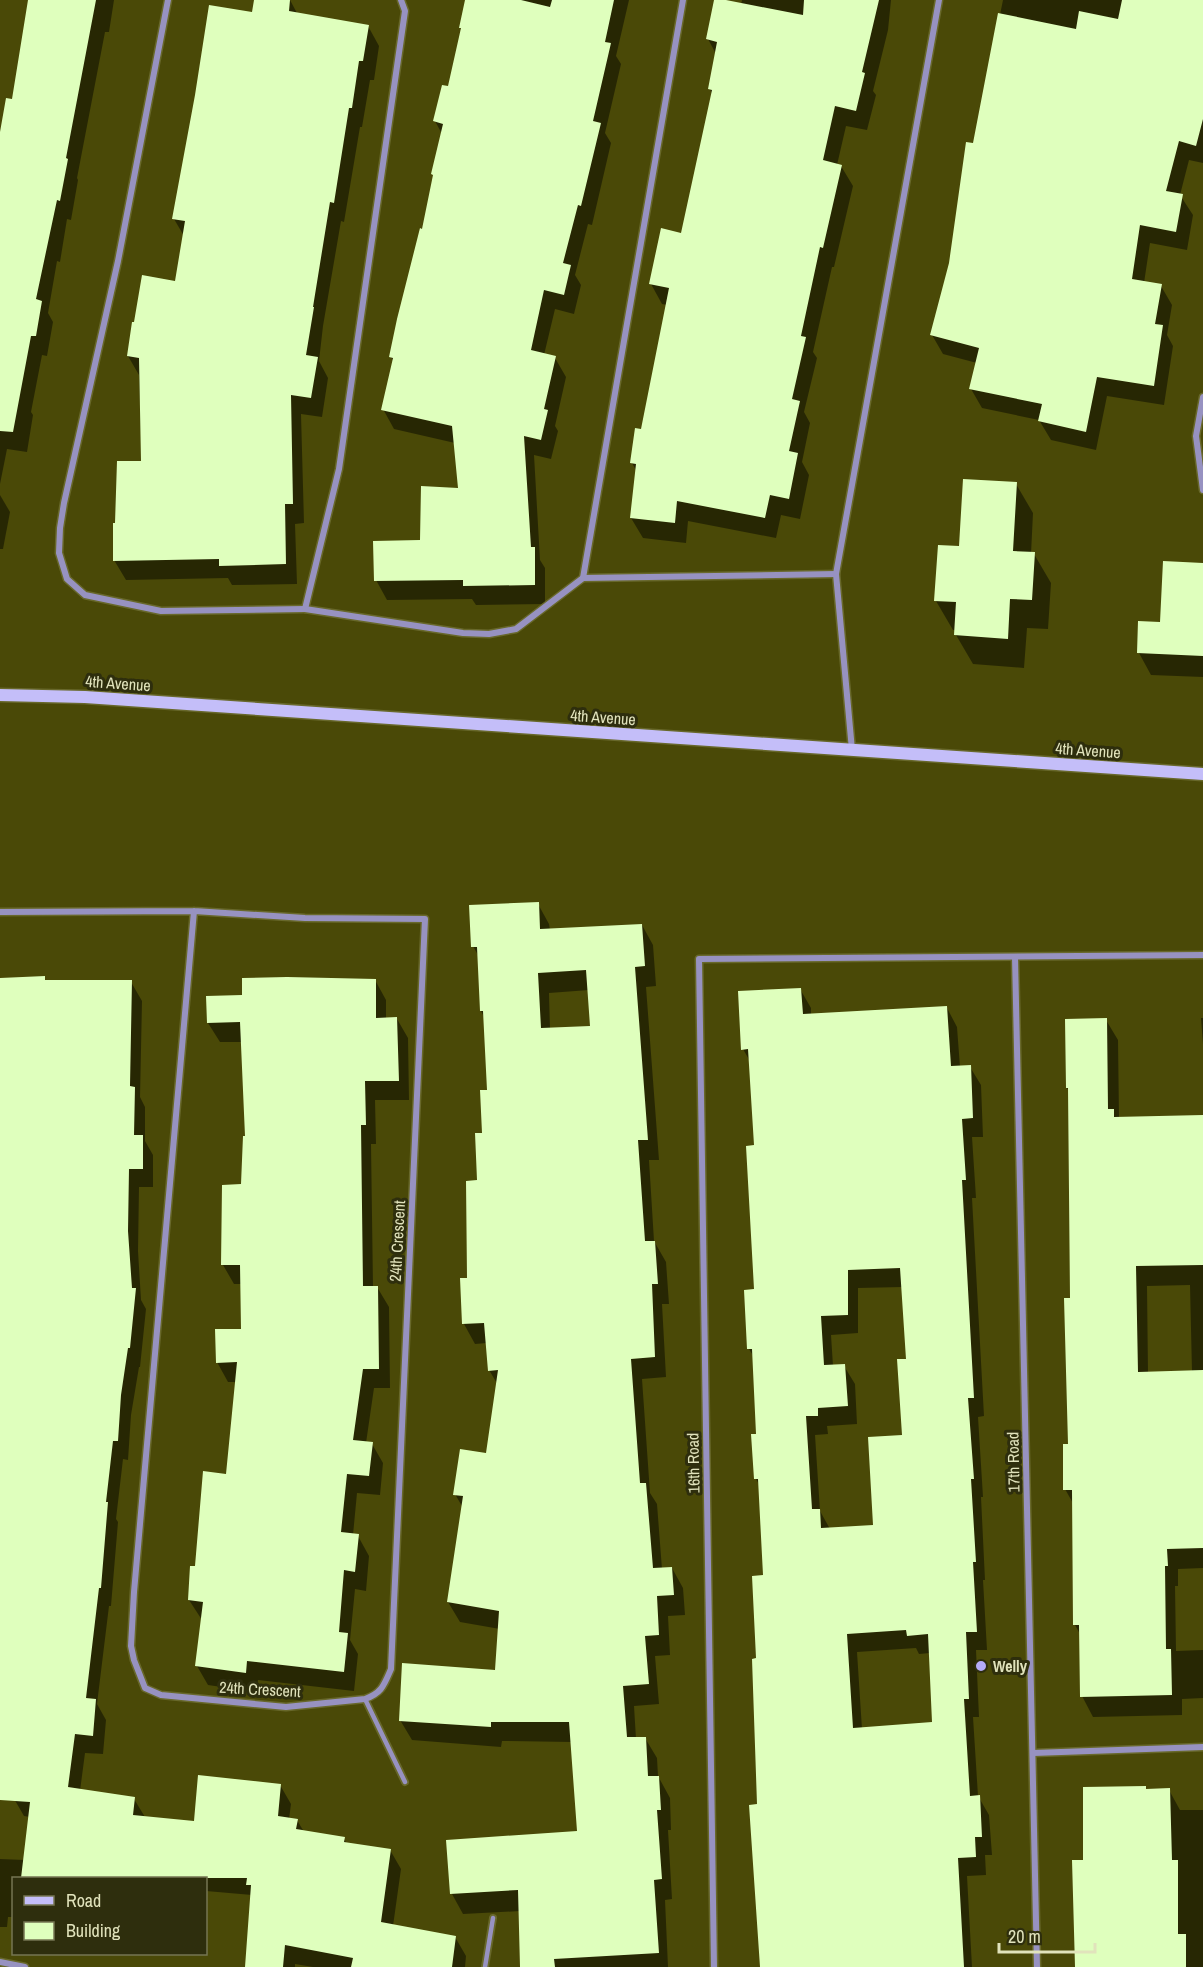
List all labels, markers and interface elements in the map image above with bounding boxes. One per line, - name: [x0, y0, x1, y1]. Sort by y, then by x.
- street label: 4th Avenue: [85, 670, 151, 696]
- street label: 4th Avenue: [570, 704, 636, 730]
- street label: 4th Avenue: [1055, 737, 1121, 763]
- street label: 24th Crescent: [384, 1199, 410, 1282]
- street label: 17th Road: [1001, 1432, 1025, 1492]
- street label: 16th Road: [681, 1433, 705, 1493]
- place label: Welly: [993, 1655, 1028, 1677]
- marker: Welly: [974, 1659, 988, 1673]
- street label: 24th Crescent: [219, 1676, 302, 1702]
- legend: [12, 1877, 207, 1955]
- text: Road: [66, 1888, 101, 1913]
- scale bar: [999, 1916, 1095, 1954]
- text: Building: [66, 1918, 121, 1943]
- text: 20 m: [1008, 1924, 1041, 1949]

